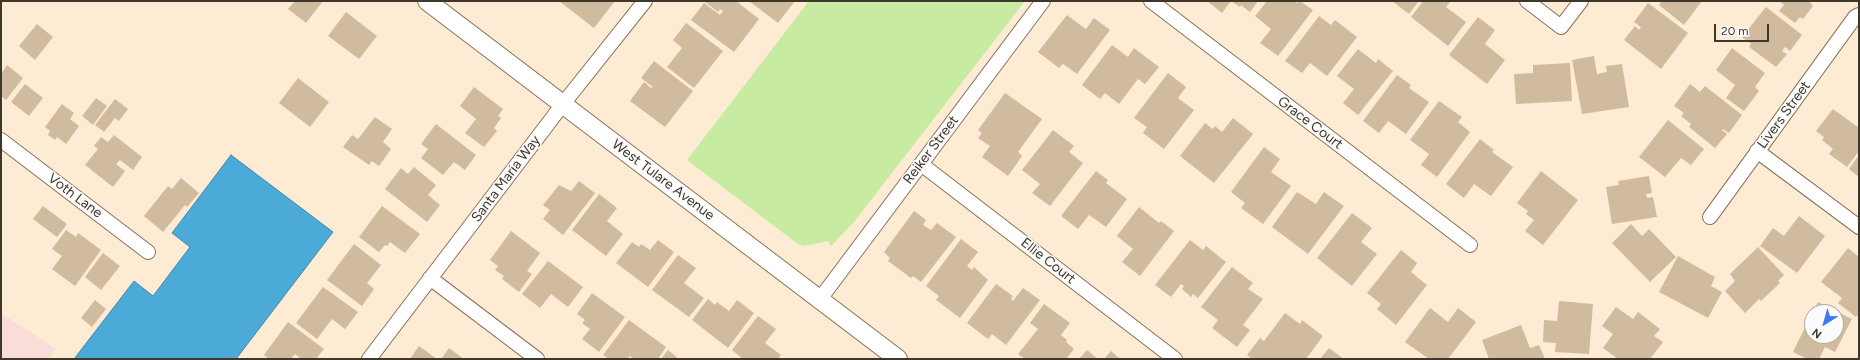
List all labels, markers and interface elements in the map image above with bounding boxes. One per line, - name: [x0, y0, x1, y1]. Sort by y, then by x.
- scale bar: [1716, 16, 1771, 42]
- text: 20 m: [1721, 24, 1749, 38]
- street label: Livers Street: [1754, 78, 1814, 152]
- street label: Grace Court: [1274, 93, 1346, 153]
- street label: Reiker Street: [900, 112, 962, 188]
- street label: Santa Maria Way: [468, 132, 544, 226]
- street label: West Tulare Avenue: [608, 136, 718, 224]
- street label: Voth Lane: [45, 170, 105, 222]
- street label: Ellie Court: [1017, 234, 1079, 288]
- north arrow: [1804, 304, 1844, 344]
- text: N: [1810, 325, 1824, 341]

